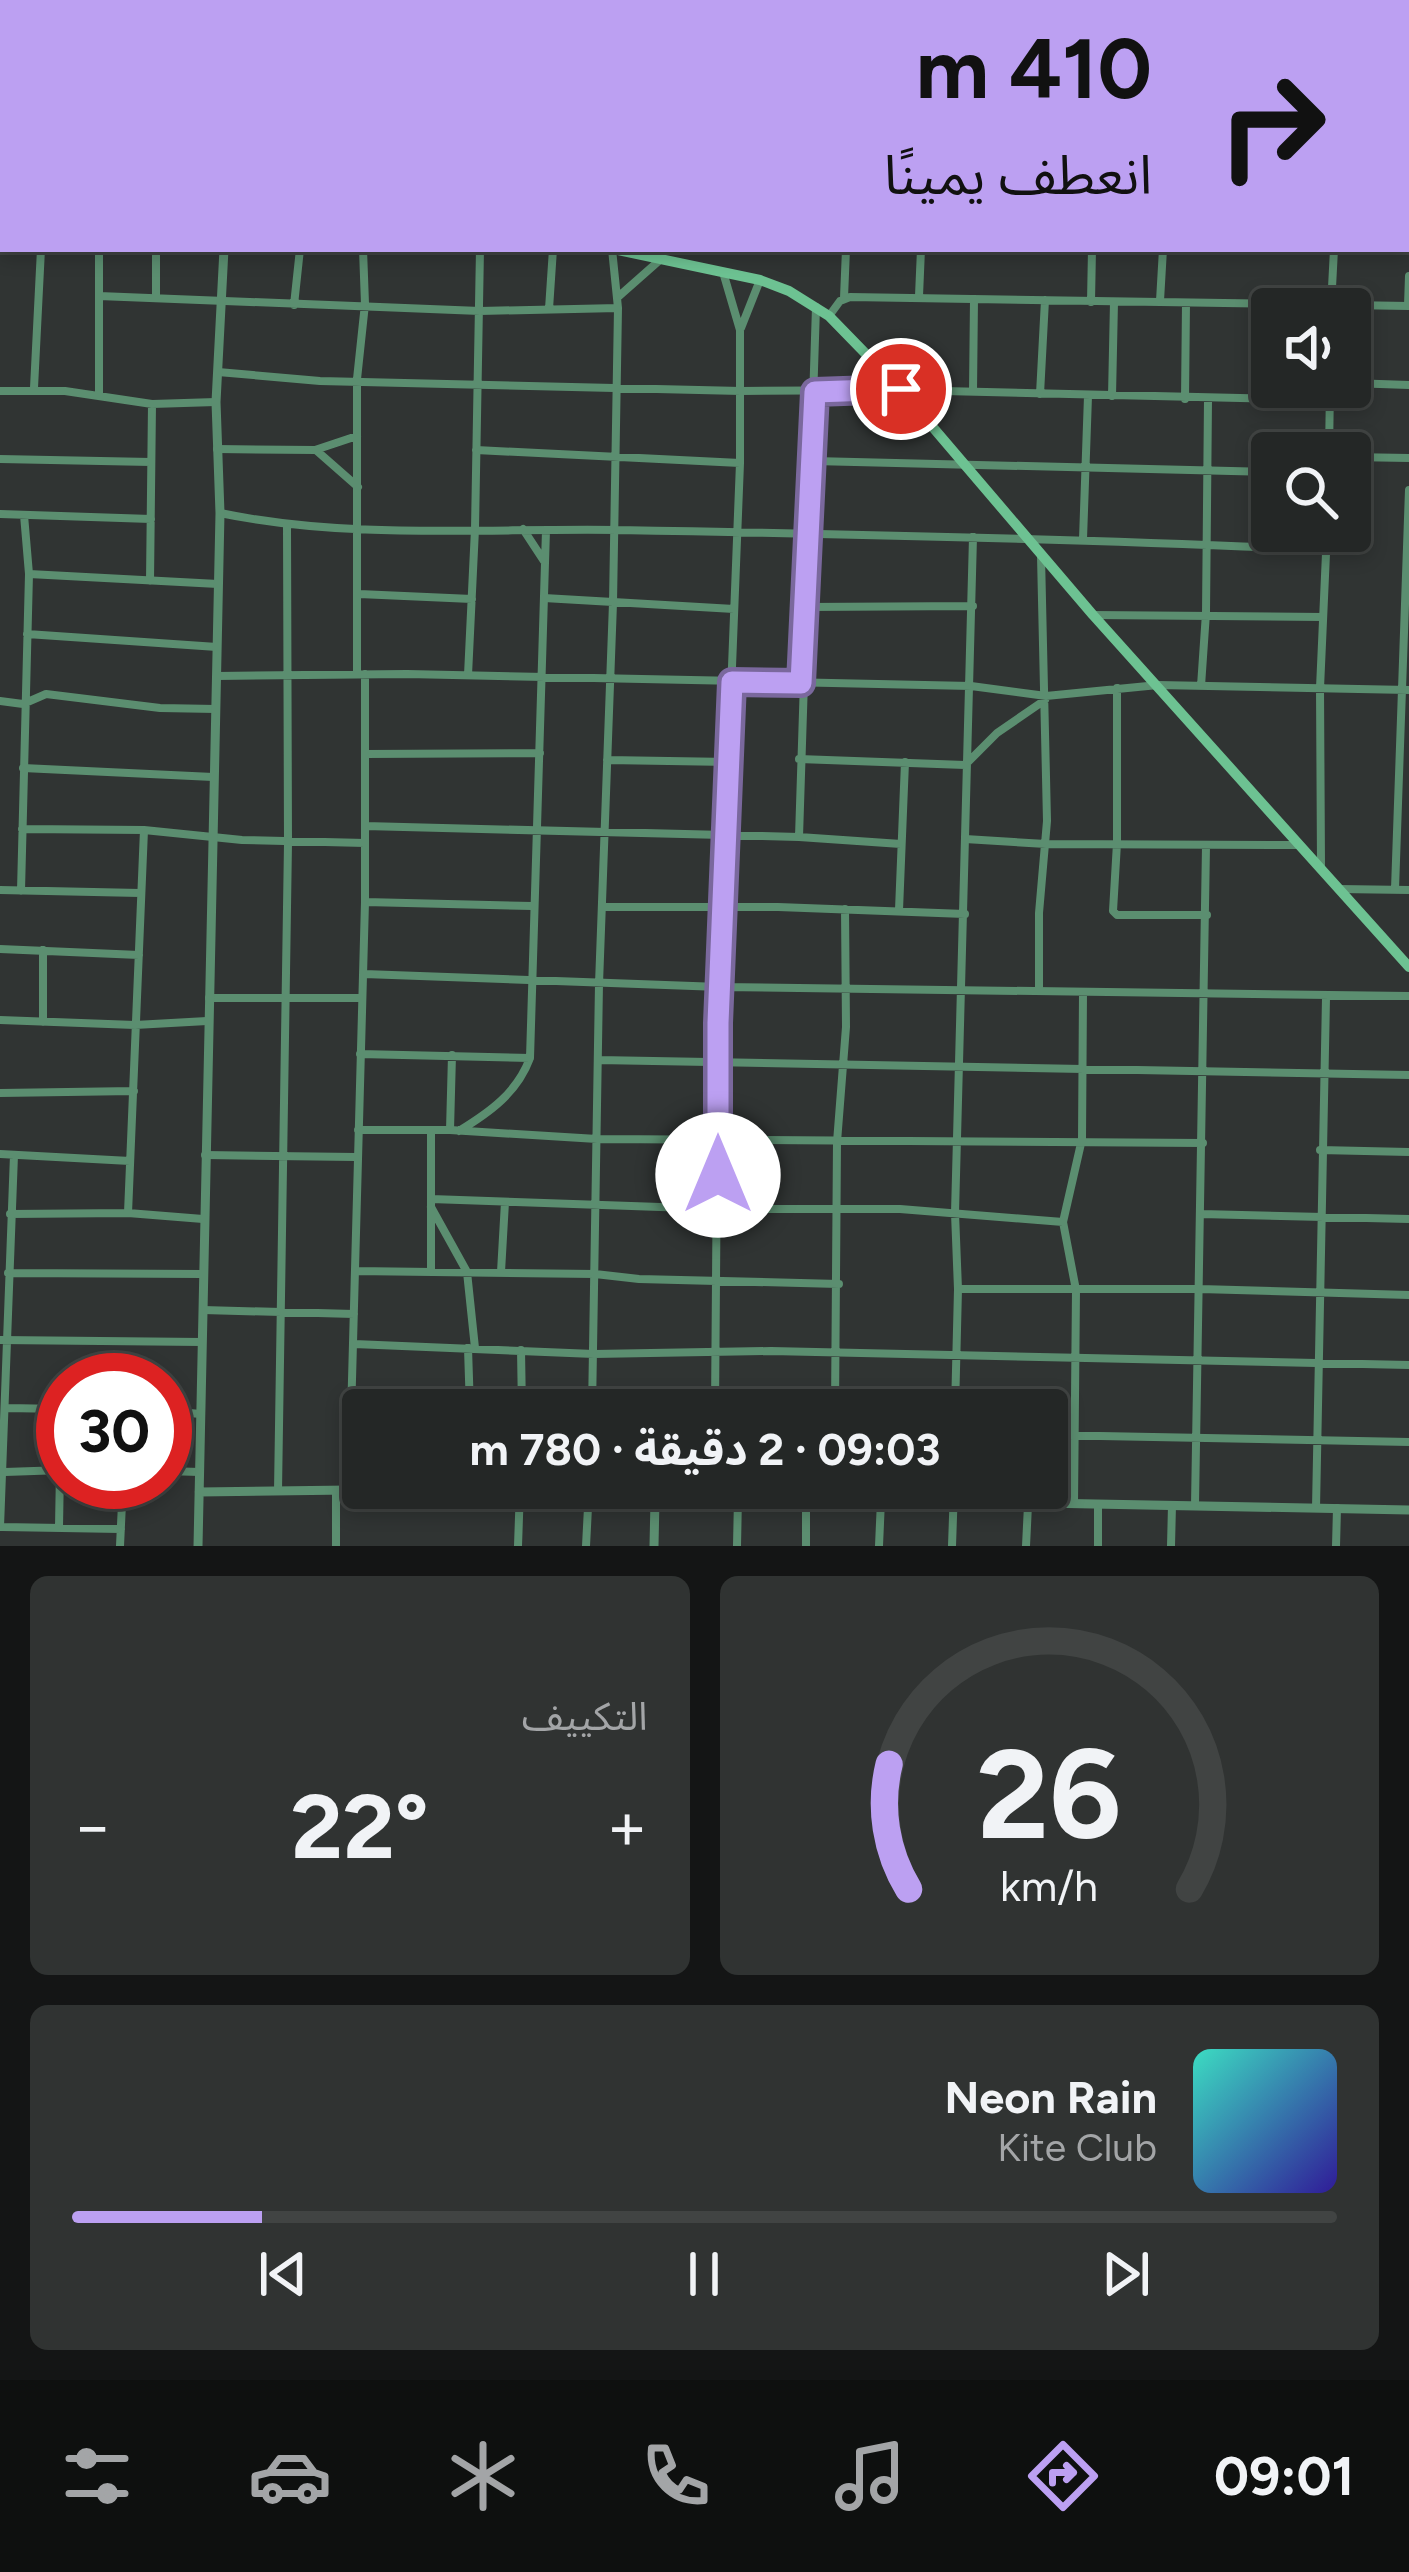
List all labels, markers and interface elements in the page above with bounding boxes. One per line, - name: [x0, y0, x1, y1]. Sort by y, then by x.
- text: 410 m: [916, 18, 1152, 119]
- icon: right: [1194, 48, 1350, 204]
- text: انعطف يمينًا: [884, 143, 1152, 208]
- map controls: [1251, 288, 1371, 552]
- button: sound: [1251, 288, 1371, 408]
- pin: [850, 338, 952, 440]
- icon: arrive: [868, 356, 934, 422]
- button: search: [1251, 432, 1371, 552]
- position arrow: [655, 1112, 781, 1238]
- speed limit sign: 30: [36, 1353, 192, 1509]
- text: 09:03 · 2 دقيقة · 780 m: [470, 1422, 940, 1476]
- text: التكييف: [522, 1693, 648, 1740]
- text: 26: [977, 1719, 1122, 1869]
- text: 22°: [291, 1772, 429, 1881]
- text: −: [72, 1786, 113, 1866]
- text: +: [606, 1786, 648, 1866]
- text: km/h: [1000, 1859, 1098, 1911]
- text: Neon Rain: [945, 2070, 1157, 2124]
- text: Kite Club: [997, 2124, 1157, 2171]
- icon: previous: [250, 2241, 316, 2307]
- icon: pause: [671, 2241, 737, 2307]
- icon: next: [1093, 2241, 1159, 2307]
- icon: filters: [55, 2434, 139, 2518]
- icon: car: [248, 2434, 332, 2518]
- icon: climate: [441, 2434, 525, 2518]
- icon: phone: [634, 2434, 718, 2518]
- icon: music: [828, 2434, 912, 2518]
- icon: directions: [1021, 2434, 1105, 2518]
- text: 09:01: [1214, 2444, 1354, 2509]

